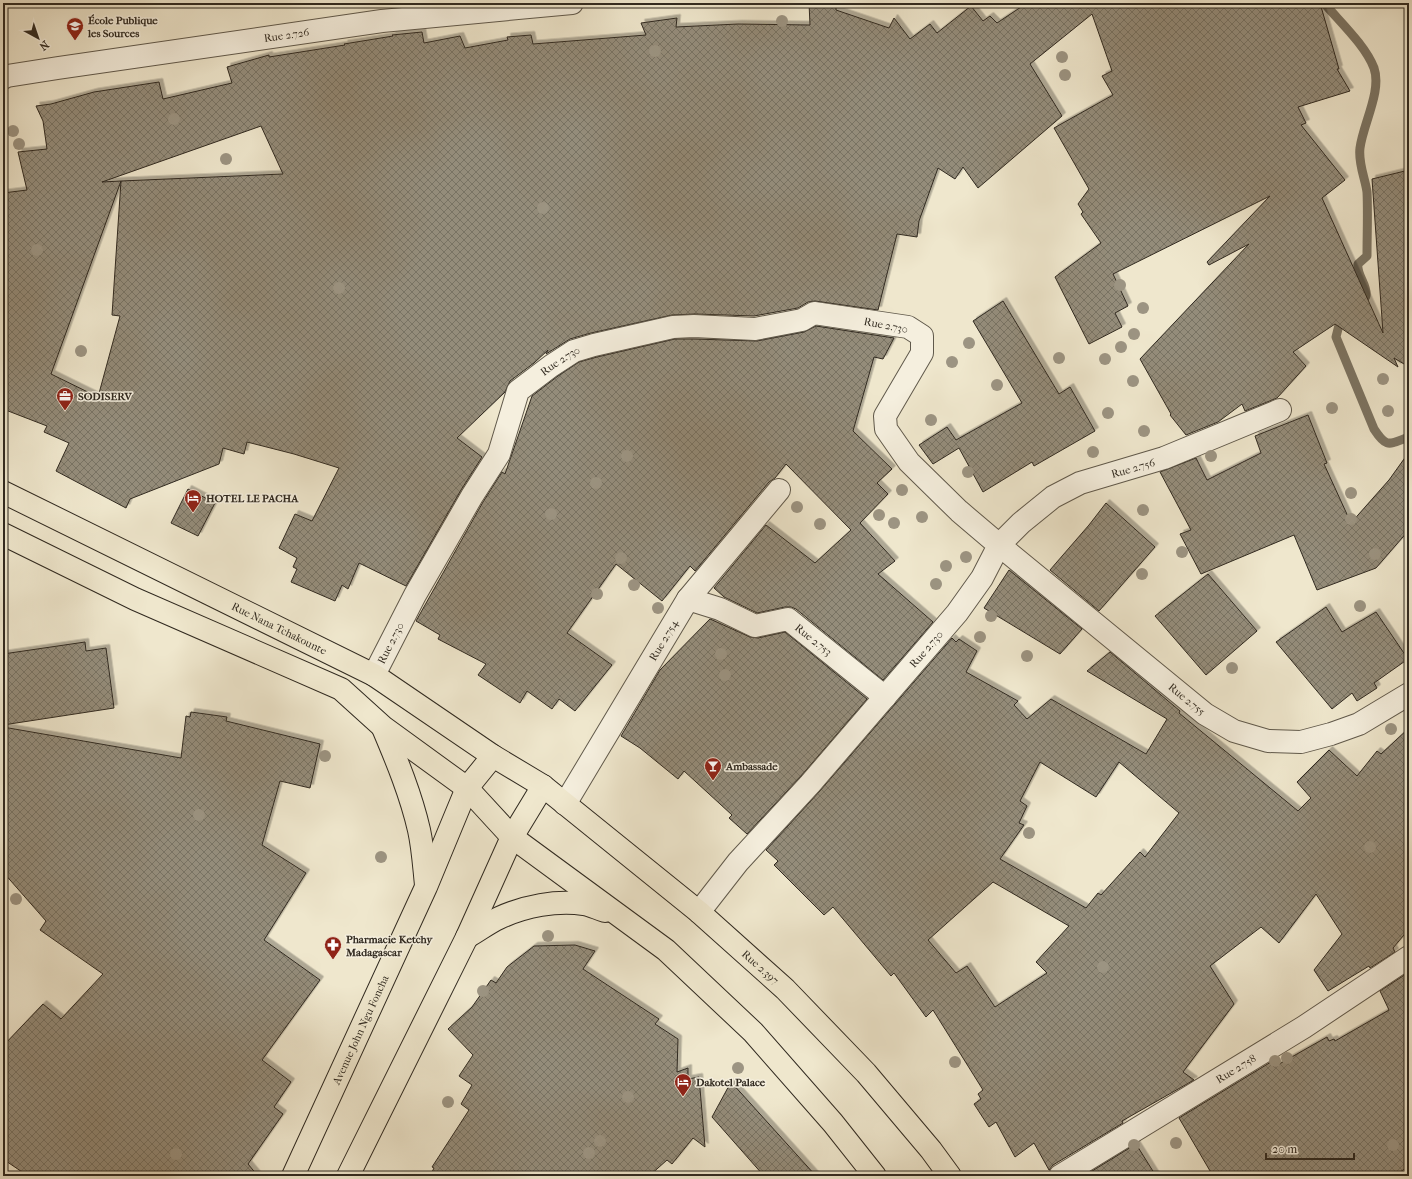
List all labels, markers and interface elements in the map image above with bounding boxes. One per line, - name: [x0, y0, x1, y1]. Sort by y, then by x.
- place label: École Publique les Sources: [87, 14, 158, 40]
- school or university icon: École Publique les Sources: [65, 16, 85, 41]
- north arrow: [18, 18, 58, 58]
- street label: Rue 2.726: [263, 26, 310, 45]
- text: N: [36, 38, 51, 53]
- street label: Rue 2.730: [863, 315, 909, 336]
- street label: Rue 2.730: [538, 344, 581, 379]
- office icon: SODISERV: [55, 386, 75, 411]
- place label: SODISERV: [78, 390, 133, 403]
- street label: Rue 2.756: [1110, 456, 1157, 481]
- hotel icon: HOTEL LE PACHA: [183, 488, 203, 513]
- place label: HOTEL LE PACHA: [206, 492, 299, 505]
- street label: Rue Nana Tchakounte: [229, 600, 329, 658]
- street label: Rue 2.754: [646, 617, 681, 663]
- street label: Rue 2.730: [375, 620, 407, 666]
- street label: Rue 2.753: [792, 621, 834, 659]
- street label: Rue 2.730: [907, 628, 946, 671]
- street label: Rue 2.755: [1166, 681, 1208, 719]
- bar icon: Ambassade: [703, 756, 723, 781]
- place label: Ambassade: [725, 760, 778, 773]
- place label: Pharmacie Ketchy Madagascar: [345, 933, 433, 959]
- pharmacy icon: Pharmacie Ketchy Madagascar: [323, 935, 343, 960]
- street label: Rue 2.397: [739, 948, 781, 987]
- street label: Avenue John Ngu Foncha: [330, 972, 392, 1088]
- street label: Rue 2.758: [1214, 1052, 1258, 1086]
- hotel icon: Dakotel Palace: [673, 1072, 693, 1097]
- place label: Dakotel Palace: [695, 1076, 766, 1089]
- scale bar: [1266, 1135, 1354, 1161]
- text: 20 m: [1272, 1142, 1297, 1156]

